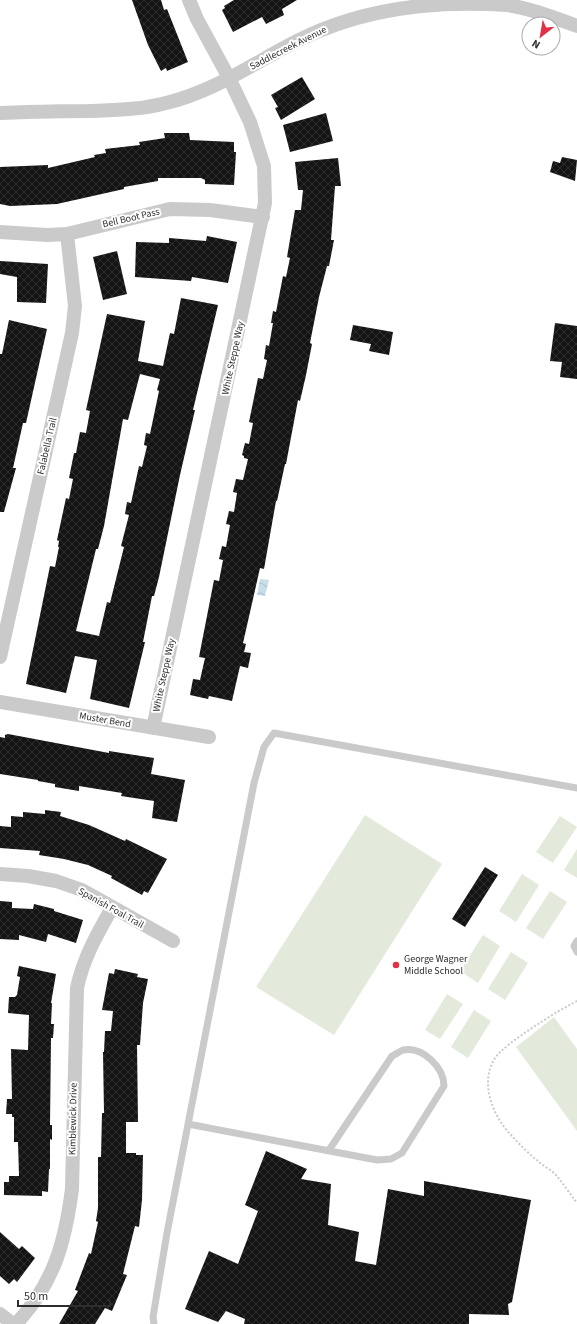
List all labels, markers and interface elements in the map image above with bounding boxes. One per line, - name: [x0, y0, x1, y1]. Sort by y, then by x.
- north arrow: [521, 16, 561, 56]
- street label: Saddlecreek Avenue: [247, 23, 329, 73]
- text: N: [529, 36, 543, 52]
- street label: Bell Boot Pass: [101, 205, 161, 231]
- street label: White Steppe Way: [218, 320, 248, 396]
- street label: Falabella Trail: [34, 416, 60, 476]
- street label: White Steppe Way: [149, 637, 179, 713]
- street label: Muster Bend: [78, 709, 132, 731]
- street label: Spanish Foal Trail: [76, 884, 147, 932]
- place label: George Wagner Middle School: [404, 952, 468, 978]
- marker: George Wagner Middle School: [391, 960, 401, 970]
- street label: Kimblewick Drive: [65, 1083, 81, 1155]
- scale bar: [18, 1282, 110, 1308]
- text: 50 m: [24, 1288, 48, 1305]

